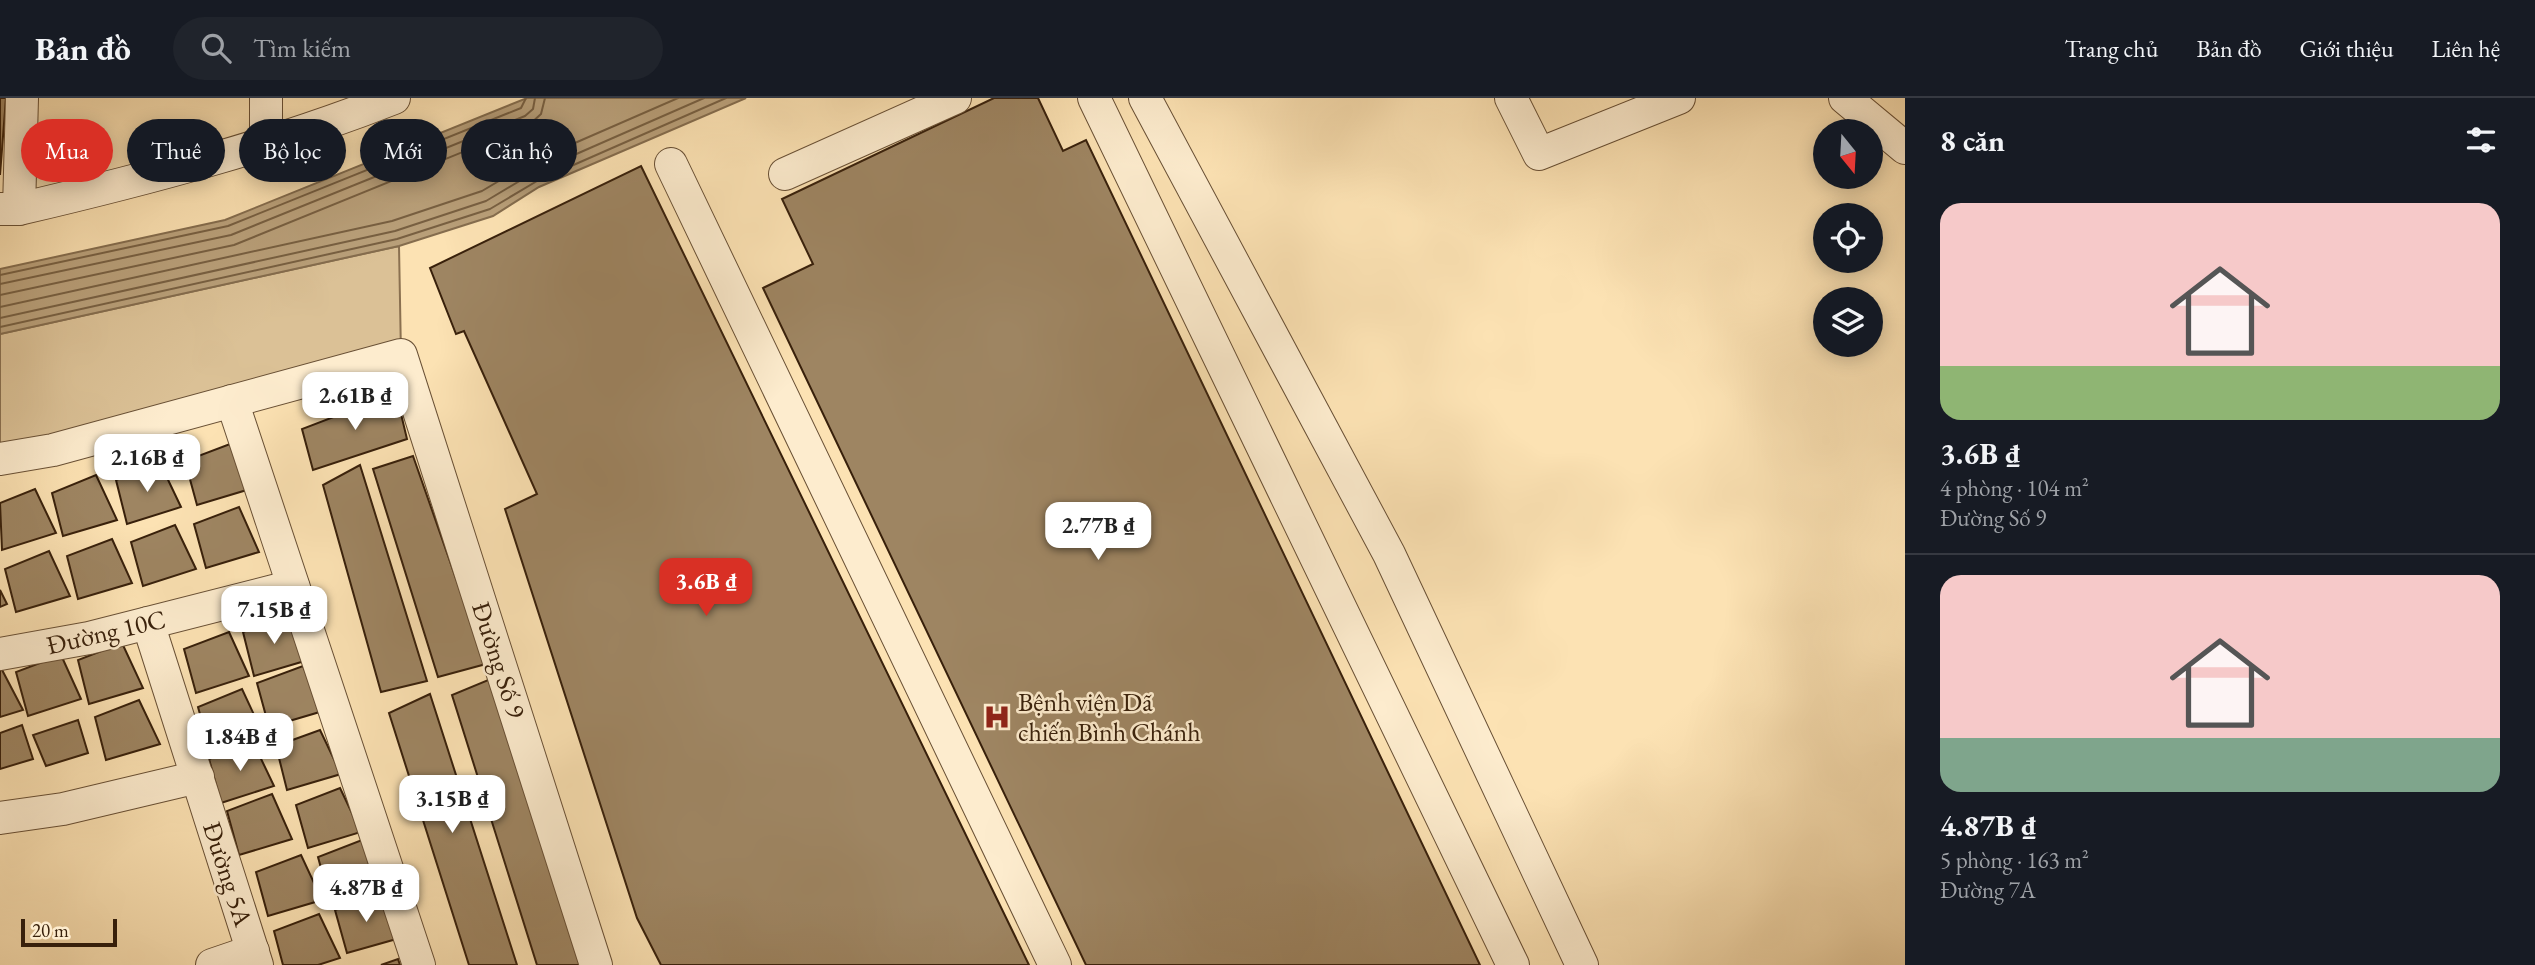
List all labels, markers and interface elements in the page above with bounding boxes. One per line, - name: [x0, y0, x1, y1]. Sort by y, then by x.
- search box: [173, 17, 663, 80]
- text: Bản đồ: [35, 27, 131, 70]
- icon: search: [197, 29, 235, 67]
- text: Tìm kiếm: [253, 31, 351, 65]
- text: Trang chủ: [2064, 33, 2158, 64]
- text: Bản đồ: [2196, 33, 2262, 64]
- text: Giới thiệu: [2300, 33, 2394, 64]
- text: Liên hệ: [2432, 33, 2500, 64]
- chip: Mua: [21, 119, 113, 182]
- chip: Thuê: [127, 119, 225, 182]
- chip: Bộ lọc: [239, 119, 346, 182]
- chip: Mới: [360, 119, 447, 182]
- chip: Căn hộ: [461, 119, 577, 182]
- north arrow: [1813, 119, 1883, 189]
- map controls: [1813, 119, 1883, 357]
- text: 8 căn: [1940, 121, 2005, 160]
- icon: filters: [2462, 121, 2500, 159]
- button: locate: [1813, 203, 1883, 273]
- icon: home: [2157, 248, 2283, 374]
- button: layers: [1813, 287, 1883, 357]
- pin: 2.61B ₫: [290, 372, 420, 432]
- text: 2.61B ₫: [318, 380, 392, 410]
- pin: 2.16B ₫: [82, 434, 212, 494]
- text: 3.6B ₫: [1940, 434, 2020, 473]
- text: 2.16B ₫: [110, 442, 184, 472]
- text: 4 phòng · 104 m²: [1940, 473, 2089, 503]
- pin: 2.77B ₫: [1033, 503, 1163, 562]
- text: Đường Số 9: [1940, 503, 2046, 533]
- text: 2.77B ₫: [1061, 510, 1135, 540]
- pin: 3.6B ₫: [649, 559, 763, 618]
- text: 3.6B ₫: [675, 566, 737, 596]
- pin: 7.15B ₫: [209, 587, 339, 646]
- text: 7.15B ₫: [237, 594, 311, 624]
- street label: Đường Số 9: [464, 598, 534, 723]
- street label: Đường 10C: [43, 602, 169, 662]
- icon: home: [2157, 620, 2283, 746]
- place label: Bệnh viện Dã chiến Bình Chánh: [1018, 685, 1201, 749]
- hospital icon: Bệnh viện Dã chiến Bình Chánh: [982, 702, 1012, 732]
- pin: 1.84B ₫: [175, 714, 305, 773]
- text: 1.84B ₫: [203, 721, 277, 751]
- pin: 3.15B ₫: [387, 776, 517, 835]
- text: 3.15B ₫: [415, 783, 489, 813]
- text: 4.87B ₫: [1940, 806, 2036, 845]
- street label: Đường 5A: [195, 817, 261, 932]
- text: 5 phòng · 163 m²: [1940, 845, 2089, 875]
- pin: 4.87B ₫: [301, 864, 431, 924]
- text: 4.87B ₫: [329, 872, 403, 902]
- text: Đường 7A: [1940, 875, 2036, 905]
- scale bar: [21, 916, 117, 948]
- text: 20 m: [32, 918, 69, 943]

